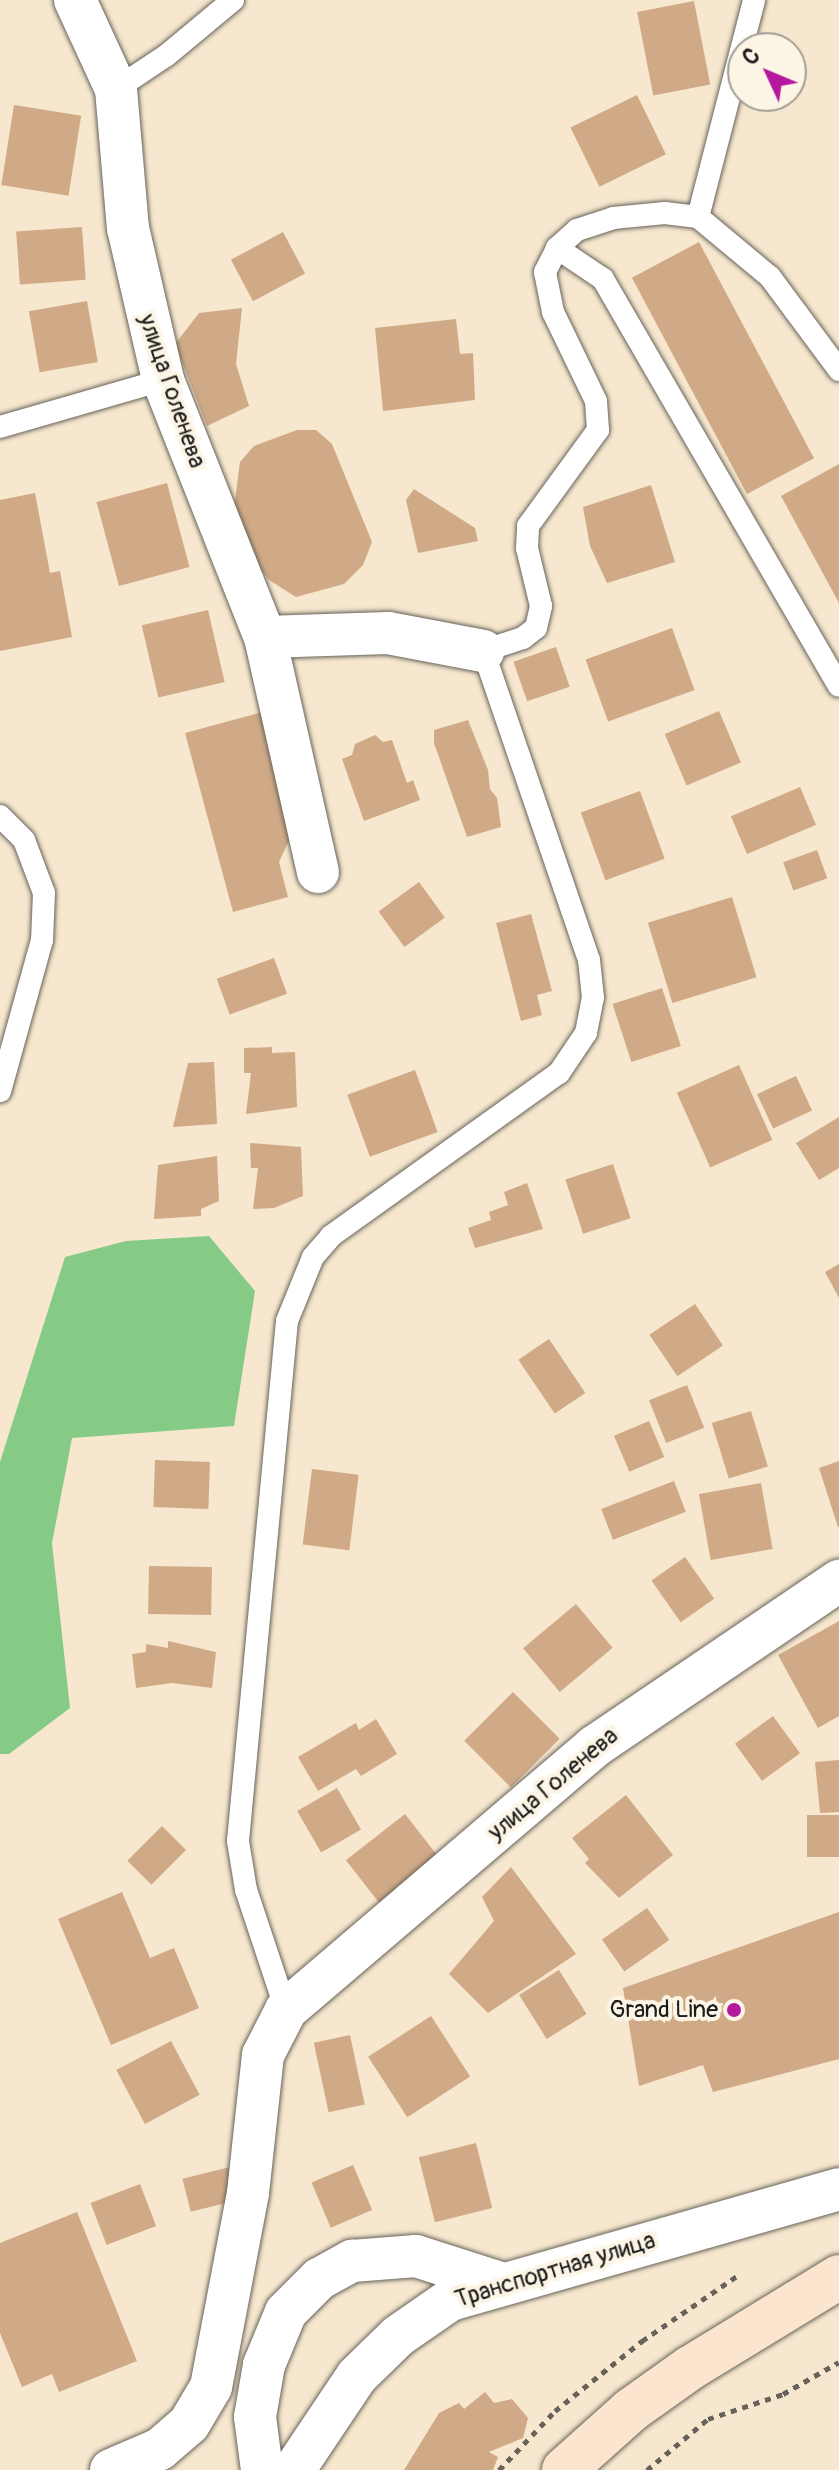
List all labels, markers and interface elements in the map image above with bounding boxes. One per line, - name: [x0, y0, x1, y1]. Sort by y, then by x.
- north arrow: [727, 32, 807, 112]
- text: С: [736, 42, 766, 71]
- street label: улица Голенева: [132, 310, 212, 472]
- street label: улица Голенева: [482, 1721, 624, 1847]
- place label: Grand Line: [610, 1996, 718, 2024]
- marker: Grand Line: [725, 2001, 743, 2019]
- street label: Транспортная улица: [451, 2226, 659, 2314]

